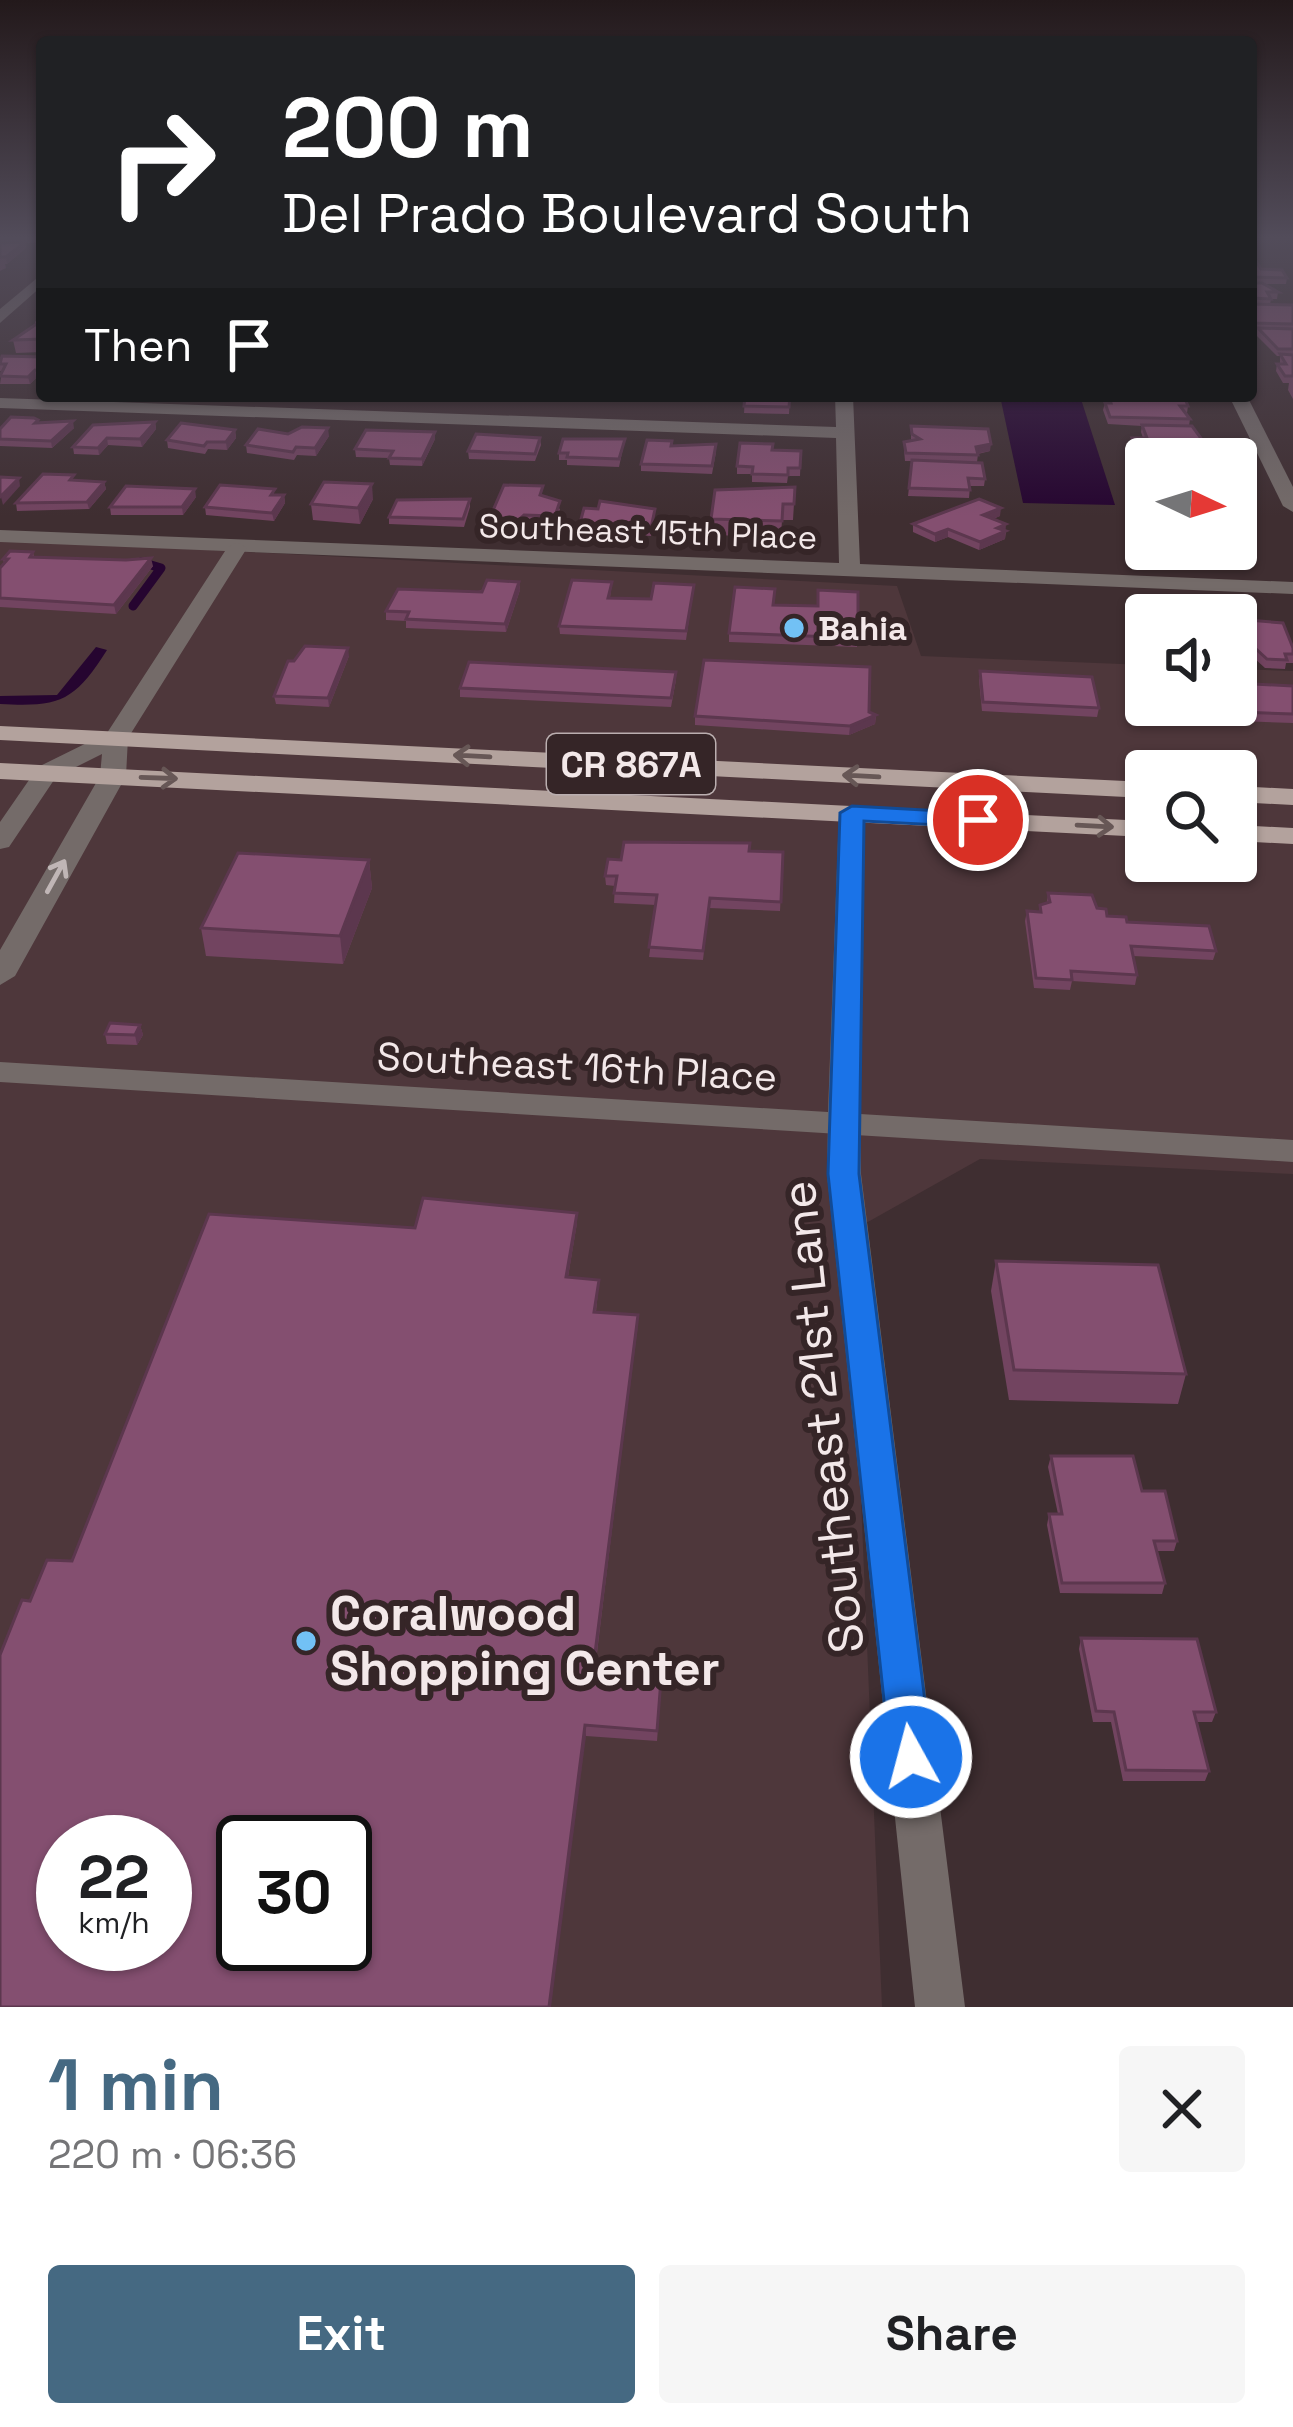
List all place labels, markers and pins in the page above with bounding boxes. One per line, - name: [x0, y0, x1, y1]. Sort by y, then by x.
- place label: Bahia: [818, 608, 907, 650]
- marker: Bahia: [781, 615, 807, 641]
- pin: [927, 769, 1029, 871]
- place label: Coralwood Shopping Center: [330, 1583, 720, 1699]
- marker: Coralwood Shopping Center: [293, 1628, 319, 1654]

